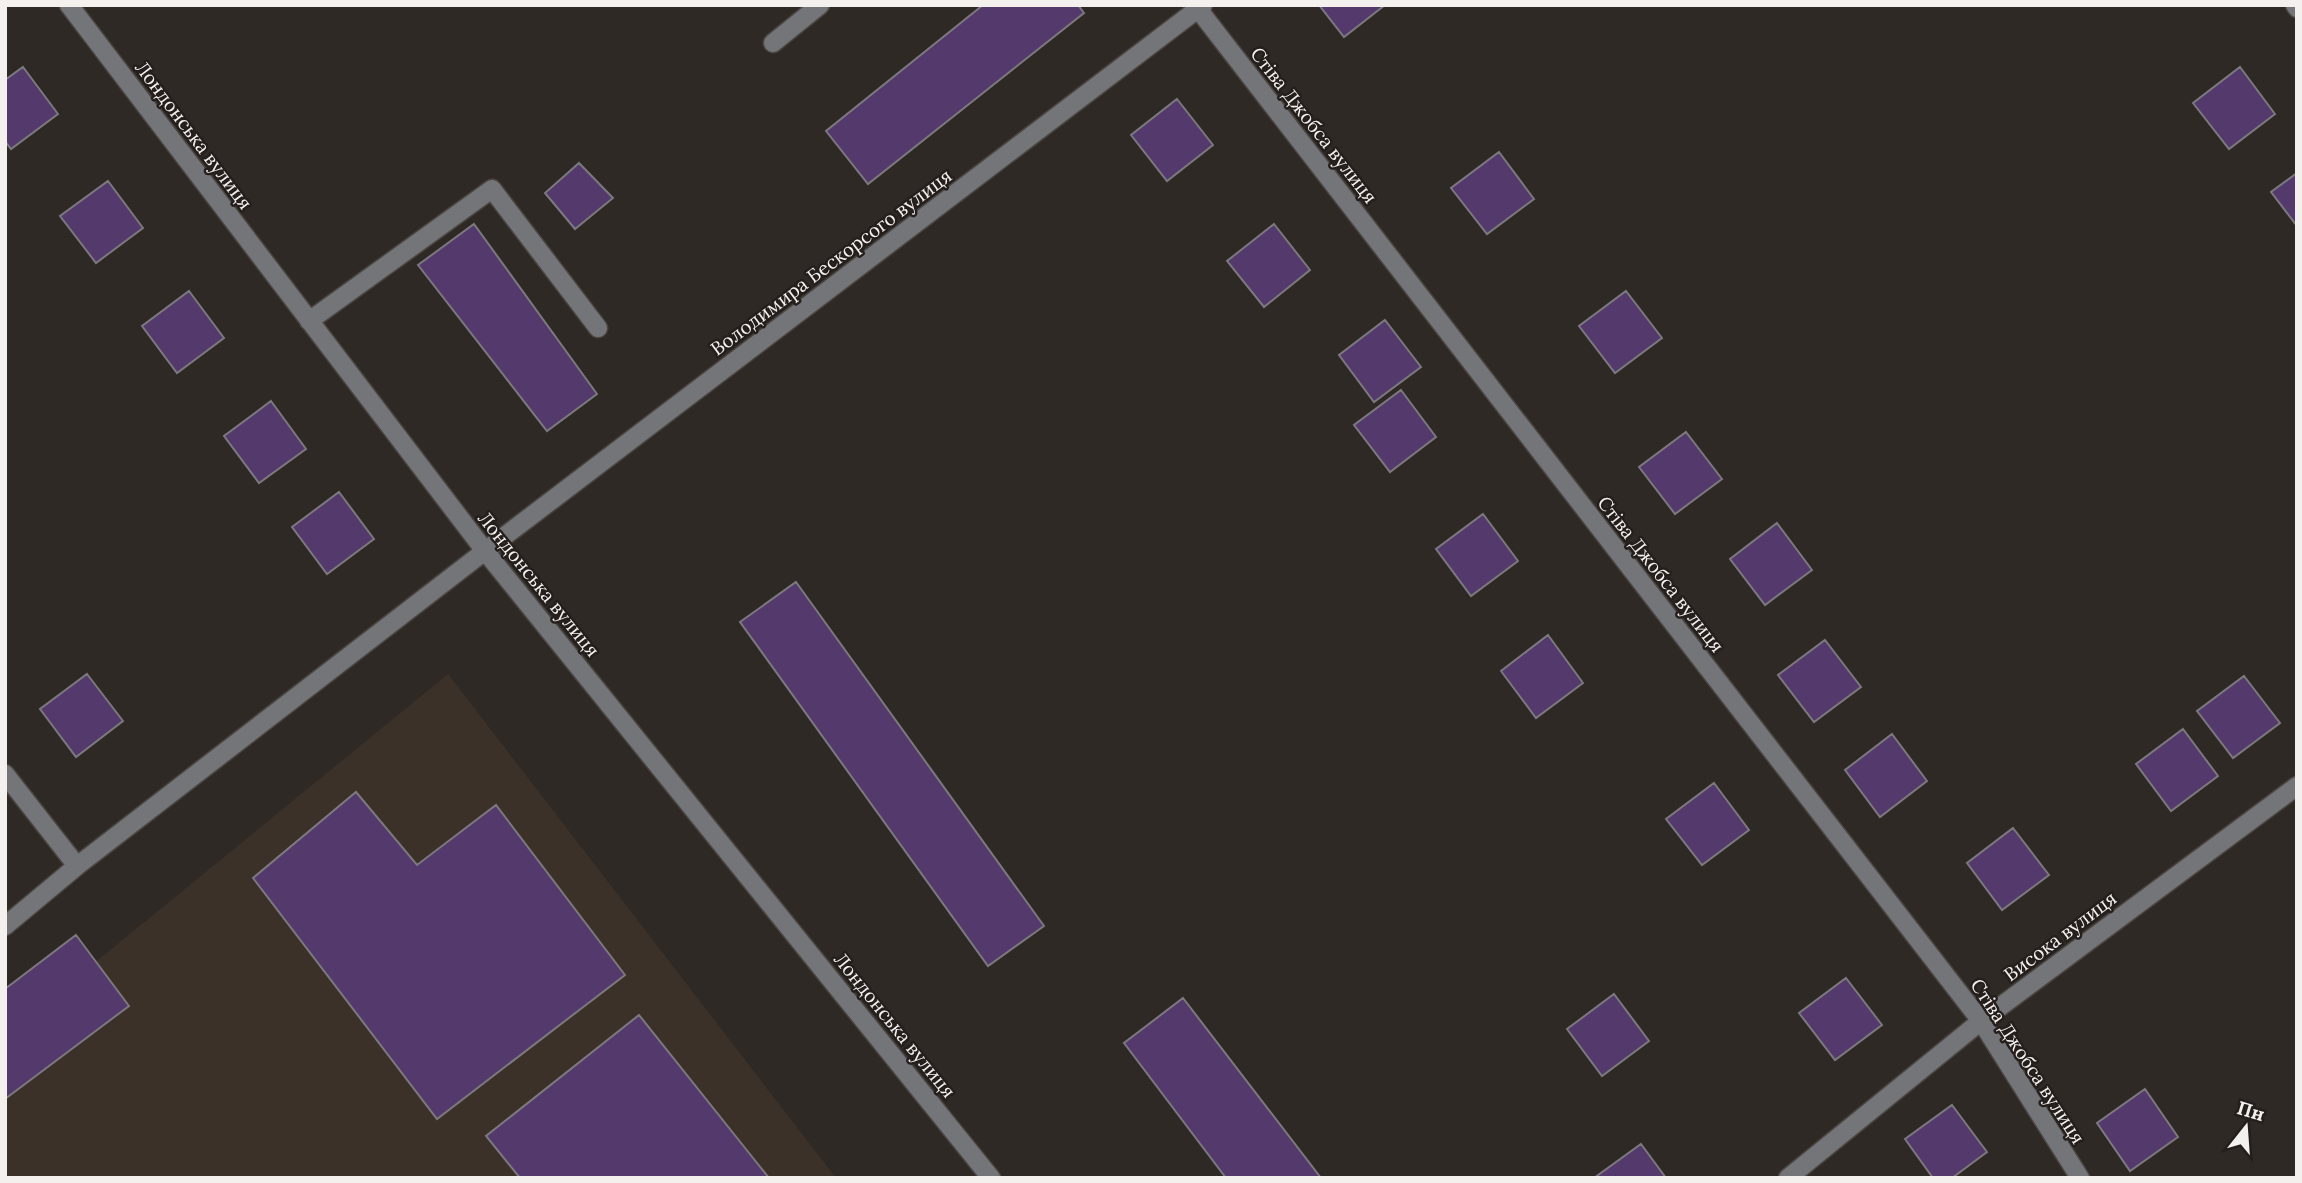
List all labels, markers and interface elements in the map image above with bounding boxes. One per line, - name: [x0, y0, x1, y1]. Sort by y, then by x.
- street label: Стіва Джобса вулиця: [1245, 42, 1383, 208]
- street label: Лондонська вулиця: [130, 56, 258, 214]
- street label: Володимира Бескорсого вулиця: [706, 163, 956, 361]
- street label: Стіва Джобса вулиця: [1592, 491, 1730, 657]
- street label: Лондонська вулиця: [473, 507, 605, 661]
- street label: Висока вулиця: [1999, 886, 2121, 986]
- street label: Лондонська вулиця: [829, 948, 961, 1102]
- street label: Стіва Джобса вулиця: [1966, 974, 2090, 1148]
- north arrow: [2211, 1092, 2281, 1162]
- text: Пн: [2234, 1095, 2268, 1126]

